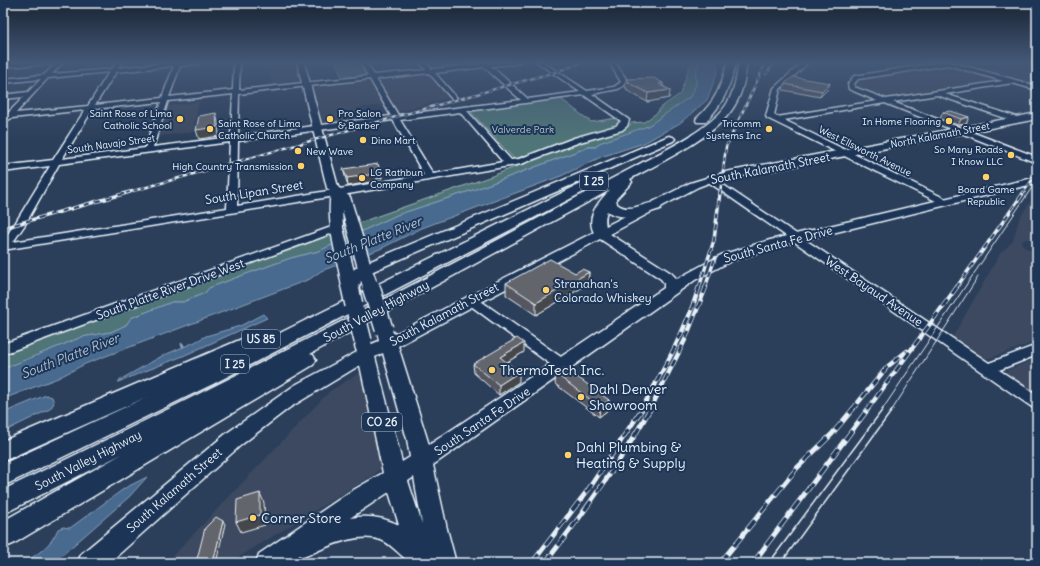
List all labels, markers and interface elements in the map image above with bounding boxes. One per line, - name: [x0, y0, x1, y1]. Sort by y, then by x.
- place label: Saint Rose of Lima Catholic School: [89, 107, 172, 132]
- place label: Pro Salon & Barber: [338, 107, 381, 132]
- marker: Saint Rose of Lima Catholic School: [175, 114, 185, 124]
- marker: Pro Salon & Barber: [325, 114, 335, 124]
- place label: In Home Flooring: [862, 115, 941, 128]
- marker: In Home Flooring: [944, 116, 954, 126]
- place label: Saint Rose of Lima Catholic Church: [218, 117, 301, 142]
- place label: Tricomm Systems Inc: [706, 117, 761, 142]
- street label: North Kalamath Street: [889, 119, 991, 151]
- park label: Valverde Park: [492, 123, 554, 136]
- street label: West Ellsworth Avenue: [816, 123, 914, 179]
- marker: Saint Rose of Lima Catholic Church: [205, 124, 215, 134]
- marker: Tricomm Systems Inc: [764, 124, 774, 134]
- street label: South Navajo Street: [66, 131, 156, 157]
- place label: Dino Mart: [371, 134, 416, 147]
- marker: Dino Mart: [358, 135, 368, 145]
- place label: So Many Roads I Know LLC: [934, 143, 1003, 168]
- place label: New Wave: [306, 145, 353, 158]
- marker: New Wave: [293, 146, 303, 156]
- street label: South Kalamath Street: [709, 149, 831, 187]
- marker: So Many Roads I Know LLC: [1006, 150, 1016, 160]
- place label: High Country Transmission: [172, 160, 293, 173]
- marker: High Country Transmission: [296, 161, 306, 171]
- place label: LG Rathbun Company: [370, 166, 423, 191]
- road number: I 25: [580, 172, 608, 190]
- marker: Board Game Republic: [981, 172, 991, 182]
- marker: LG Rathbun Company: [357, 173, 367, 183]
- street label: South Lipan Street: [204, 177, 304, 207]
- place label: Board Game Republic: [957, 183, 1015, 208]
- water label: South Platte River: [322, 212, 426, 267]
- street label: South Santa Fe Drive: [722, 222, 834, 266]
- street label: West Bayaud Avenue: [822, 253, 926, 329]
- street label: South Platte River Drive West: [94, 255, 246, 323]
- place label: Stranahan's Colorado Whiskey: [554, 276, 651, 305]
- street label: South Valley Highway: [321, 277, 431, 345]
- street label: South Kalamath Street: [387, 279, 501, 349]
- marker: Stranahan's Colorado Whiskey: [541, 285, 551, 295]
- water label: South Platte River: [19, 329, 123, 383]
- road number: US 85: [242, 330, 280, 348]
- road number: I 25: [221, 355, 249, 373]
- place label: ThermoTech Inc.: [500, 361, 604, 379]
- marker: ThermoTech Inc.: [487, 365, 497, 375]
- place label: Dahl Denver Showroom: [589, 380, 667, 414]
- street label: South Santa Fe Drive: [431, 383, 533, 459]
- marker: Dahl Denver Showroom: [576, 392, 586, 402]
- road number: CO 26: [362, 413, 402, 431]
- street label: South Valley Highway: [32, 427, 144, 493]
- place label: Dahl Plumbing & Heating & Supply: [576, 438, 686, 472]
- street label: South Kalamath Street: [123, 445, 225, 535]
- marker: Dahl Plumbing & Heating & Supply: [563, 450, 573, 460]
- place label: Corner Store: [261, 509, 341, 527]
- marker: Corner Store: [248, 513, 258, 523]

